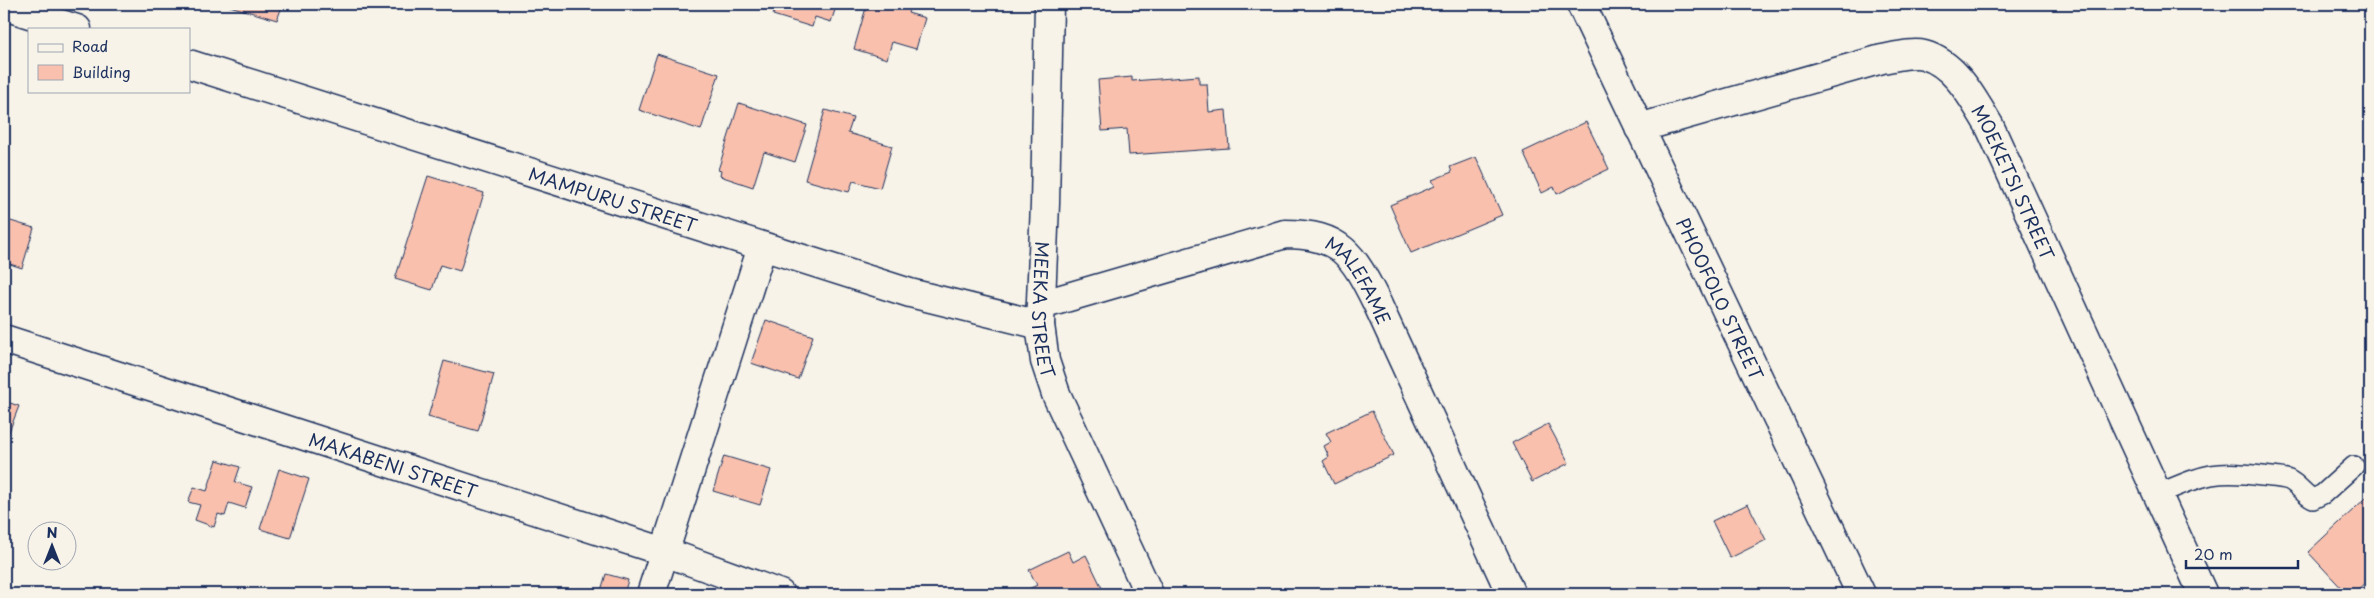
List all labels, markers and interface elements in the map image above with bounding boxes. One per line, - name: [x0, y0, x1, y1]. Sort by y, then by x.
- legend: [28, 28, 190, 92]
- text: Road: [72, 34, 108, 57]
- text: Building: [72, 60, 131, 83]
- street label: MOEKETSI STREET: [1966, 99, 2063, 265]
- street label: MAMPURU STREET: [525, 159, 702, 238]
- street label: PHOOFOLO STREET: [1671, 213, 1771, 385]
- street label: MALEFAME: [1321, 229, 1398, 329]
- street label: MEEKA STREET: [1026, 241, 1064, 382]
- street label: MAKABENI STREET: [306, 425, 482, 504]
- north arrow: [28, 520, 78, 570]
- text: N: [46, 522, 58, 543]
- scale bar: [2186, 538, 2299, 570]
- text: 20 m: [2194, 542, 2233, 565]

